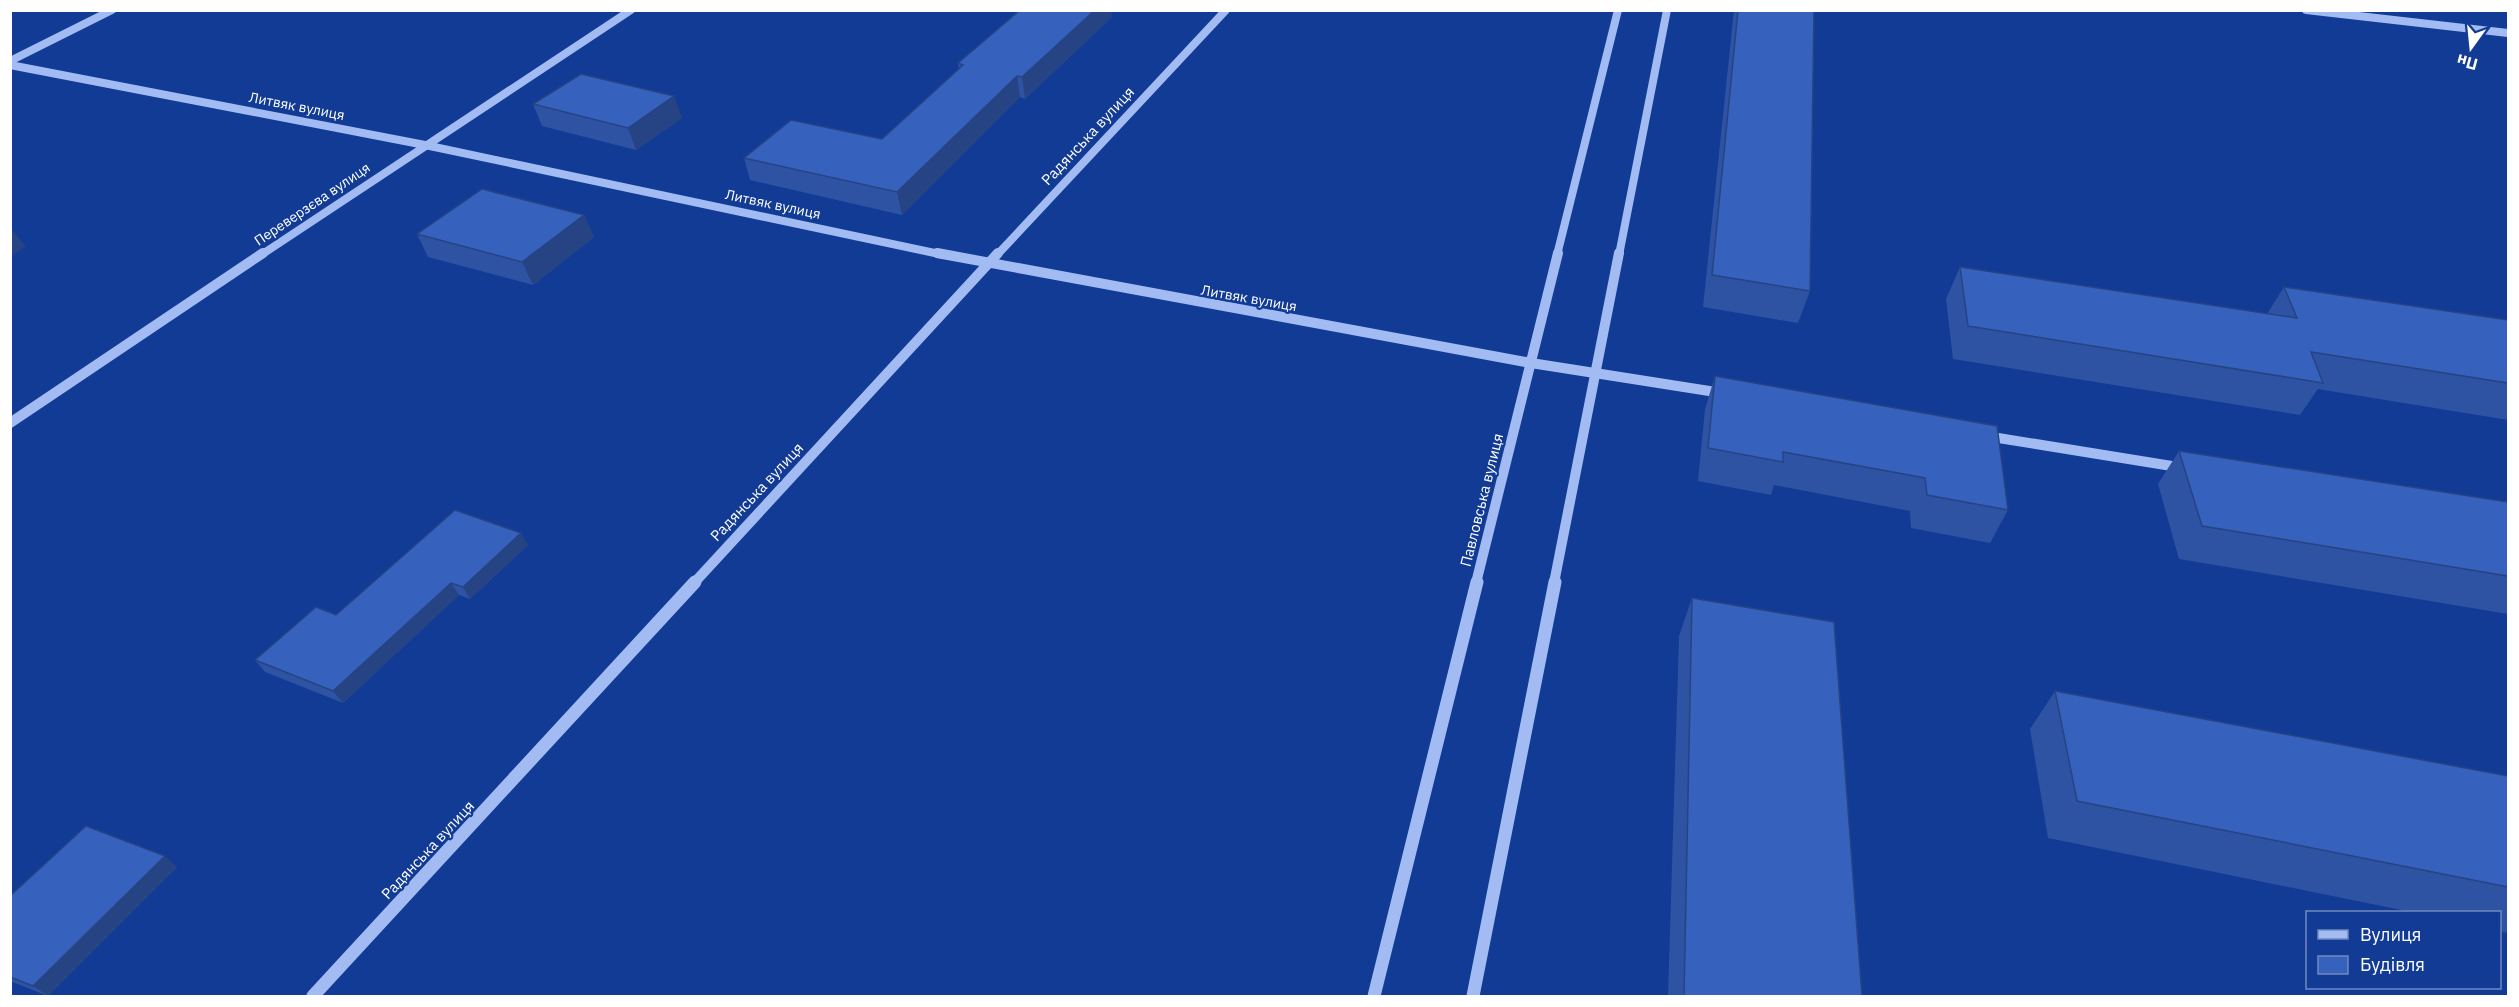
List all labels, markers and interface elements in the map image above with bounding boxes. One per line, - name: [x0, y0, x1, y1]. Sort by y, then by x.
- north arrow: [2441, 18, 2501, 78]
- text: Пн: [2454, 50, 2480, 75]
- street label: Радянська вулиця: [1037, 82, 1138, 189]
- street label: Литвяк вулиця: [248, 88, 346, 124]
- street label: Переверзєва вулиця: [251, 159, 373, 249]
- street label: Литвяк вулиця: [724, 185, 822, 223]
- street label: Литвяк вулиця: [1200, 281, 1298, 315]
- street label: Павловська вулиця: [1456, 431, 1507, 569]
- street label: Радянська вулиця: [706, 438, 807, 545]
- street label: Радянська вулиця: [377, 796, 478, 903]
- legend: [2306, 911, 2501, 989]
- text: Вулиця: [2360, 923, 2421, 946]
- text: Будівля: [2360, 953, 2425, 976]

